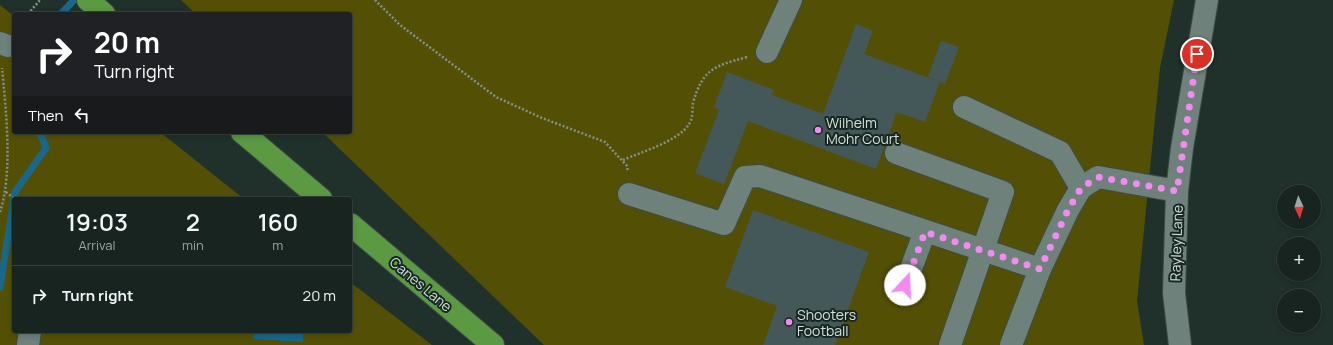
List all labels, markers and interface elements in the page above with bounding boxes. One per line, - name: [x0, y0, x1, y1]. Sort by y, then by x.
- text: 20 m: [94, 23, 160, 61]
- icon: right: [28, 28, 80, 80]
- pin: [1180, 37, 1214, 71]
- icon: arrive: [1186, 43, 1208, 65]
- text: Turn right: [94, 59, 175, 83]
- icon: left: [71, 104, 93, 126]
- text: Then: [28, 105, 63, 126]
- place label: Wilhelm Mohr Court: [826, 113, 900, 148]
- marker: Wilhelm Mohr Court: [813, 125, 823, 135]
- north arrow: [1277, 185, 1321, 229]
- map controls: [1277, 185, 1321, 333]
- street label: Rayley Lane: [1165, 204, 1187, 282]
- text: 19:03: [66, 205, 128, 238]
- text: 2: [186, 205, 200, 238]
- text: 160: [258, 205, 298, 238]
- text: Arrival: [78, 236, 116, 254]
- text: min: [182, 236, 204, 254]
- text: m: [272, 236, 283, 254]
- button: +: [1277, 237, 1321, 281]
- street label: Canes Lane: [386, 252, 456, 316]
- position arrow: [884, 264, 926, 306]
- icon: right: [28, 285, 50, 307]
- text: Turn right: [62, 285, 133, 306]
- text: 20 m: [303, 285, 336, 306]
- button: −: [1277, 289, 1321, 333]
- place label: Shooters Football: [797, 305, 856, 340]
- marker: Shooters Football: [784, 317, 794, 327]

